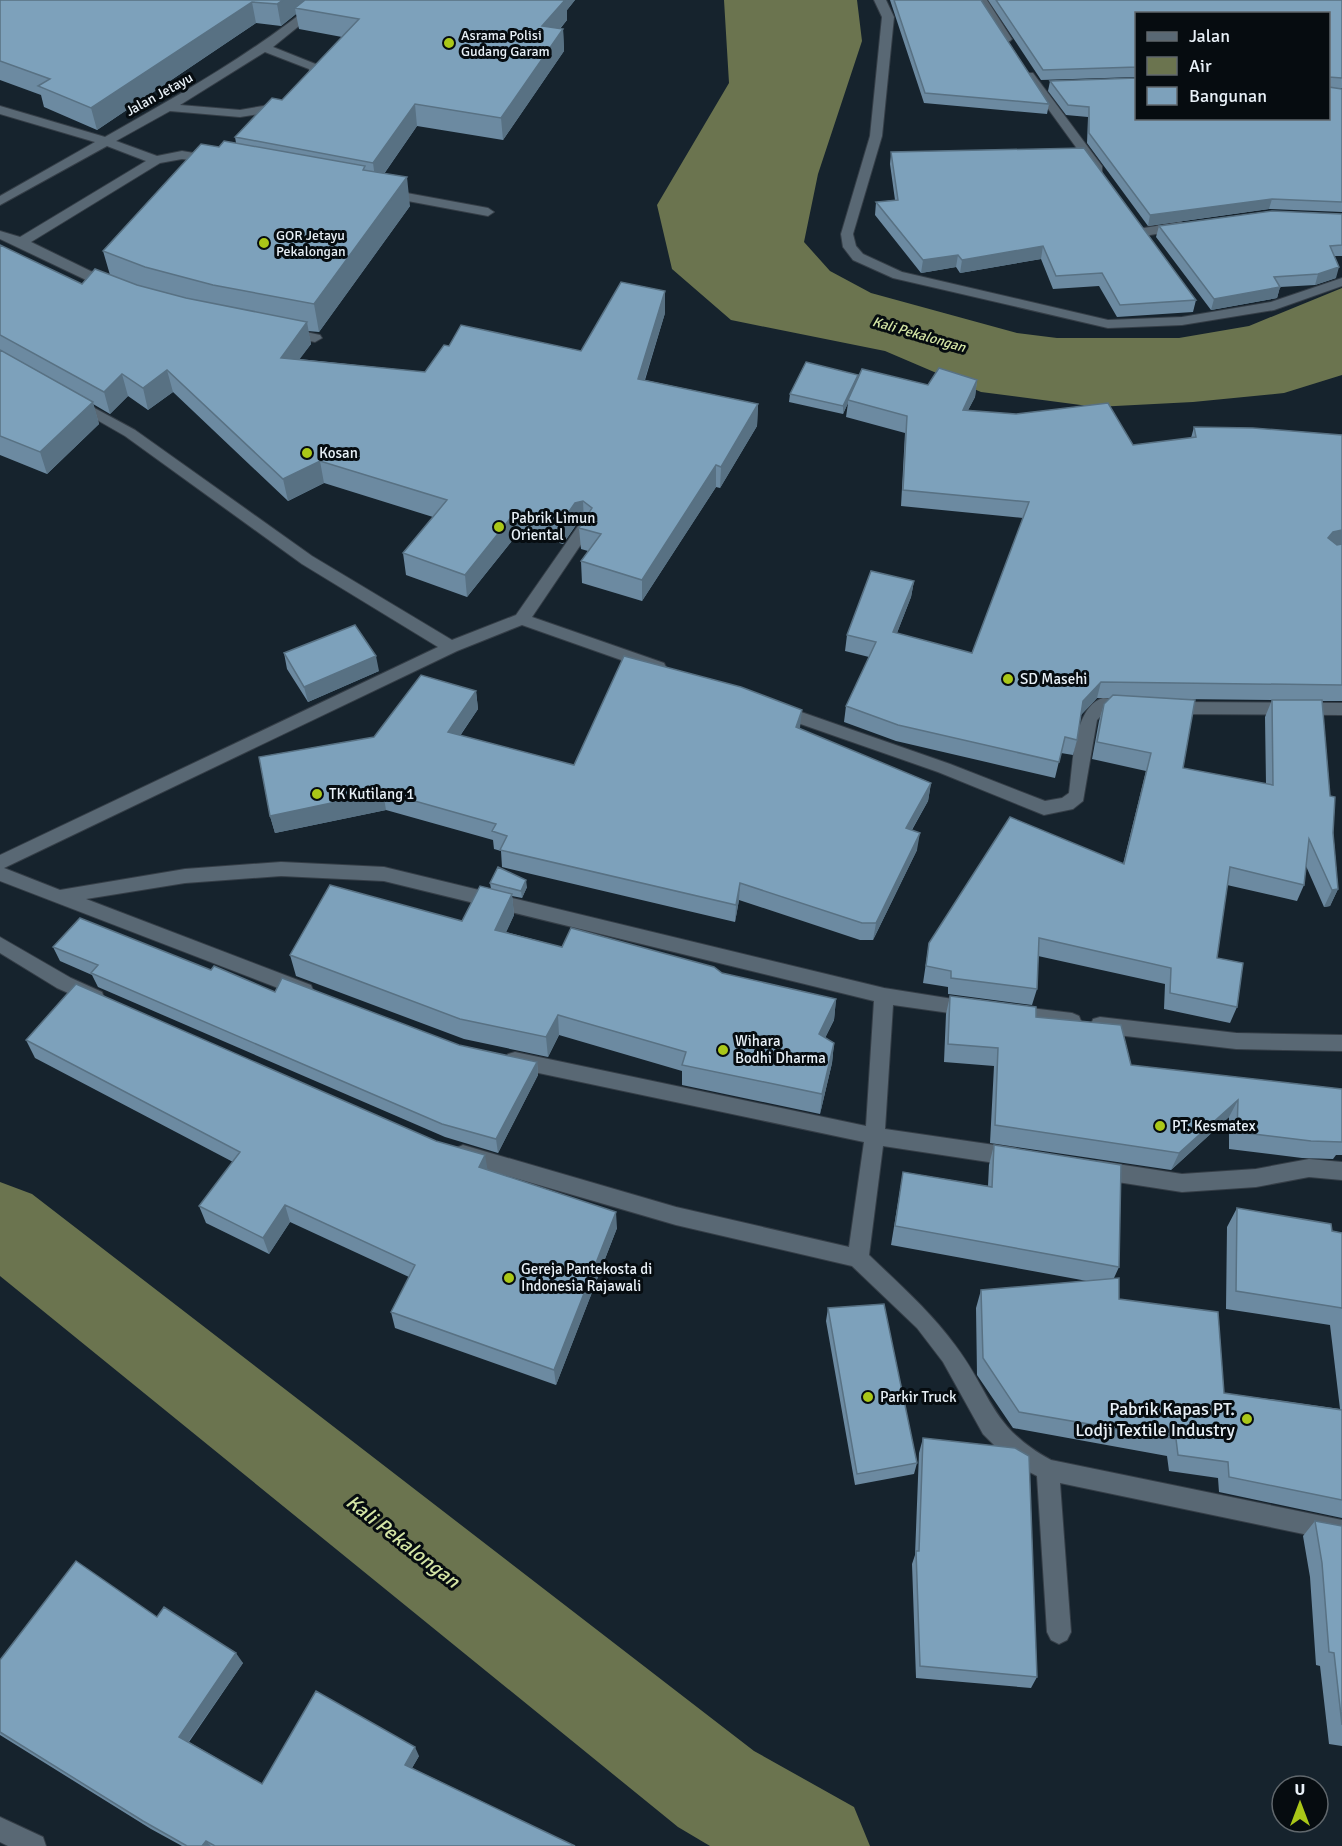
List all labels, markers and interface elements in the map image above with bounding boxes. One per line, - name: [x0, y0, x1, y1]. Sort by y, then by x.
- legend: [1135, 12, 1330, 120]
- text: Jalan: [1189, 25, 1230, 47]
- place label: Asrama Polisi Gudang Garam: [461, 27, 550, 60]
- marker: Asrama Polisi Gudang Garam: [442, 36, 456, 50]
- text: Air: [1189, 55, 1212, 77]
- street label: Jalan Jetayu: [123, 69, 196, 120]
- text: Bangunan: [1189, 85, 1267, 107]
- place label: GOR Jetayu Pekalongan: [276, 227, 346, 260]
- marker: GOR Jetayu Pekalongan: [257, 236, 271, 250]
- water label: Kali Pekalongan: [870, 313, 968, 356]
- place label: Kosan: [319, 444, 358, 462]
- marker: Kosan: [300, 446, 314, 460]
- place label: Pabrik Limun Oriental: [511, 509, 595, 544]
- marker: Pabrik Limun Oriental: [492, 520, 506, 534]
- place label: SD Masehi: [1020, 670, 1087, 688]
- marker: SD Masehi: [1001, 672, 1015, 686]
- place label: TK Kutilang 1: [329, 785, 414, 803]
- marker: TK Kutilang 1: [310, 787, 324, 801]
- place label: Wihara Bodhi Dharma: [735, 1032, 826, 1067]
- marker: Wihara Bodhi Dharma: [716, 1043, 730, 1057]
- place label: PT. Kesmatex: [1172, 1117, 1256, 1135]
- marker: PT. Kesmatex: [1153, 1119, 1167, 1133]
- place label: Gereja Pantekosta di Indonesia Rajawali: [521, 1260, 652, 1295]
- marker: Gereja Pantekosta di Indonesia Rajawali: [502, 1271, 516, 1285]
- place label: Parkir Truck: [880, 1388, 957, 1406]
- marker: Parkir Truck: [861, 1390, 875, 1404]
- place label: Pabrik Kapas PT. Lodji Textile Industry: [1075, 1398, 1236, 1441]
- marker: Pabrik Kapas PT. Lodji Textile Industry: [1240, 1412, 1254, 1426]
- water label: Kali Pekalongan: [341, 1489, 465, 1594]
- north arrow: [1270, 1774, 1330, 1834]
- text: U: [1295, 1780, 1305, 1800]

